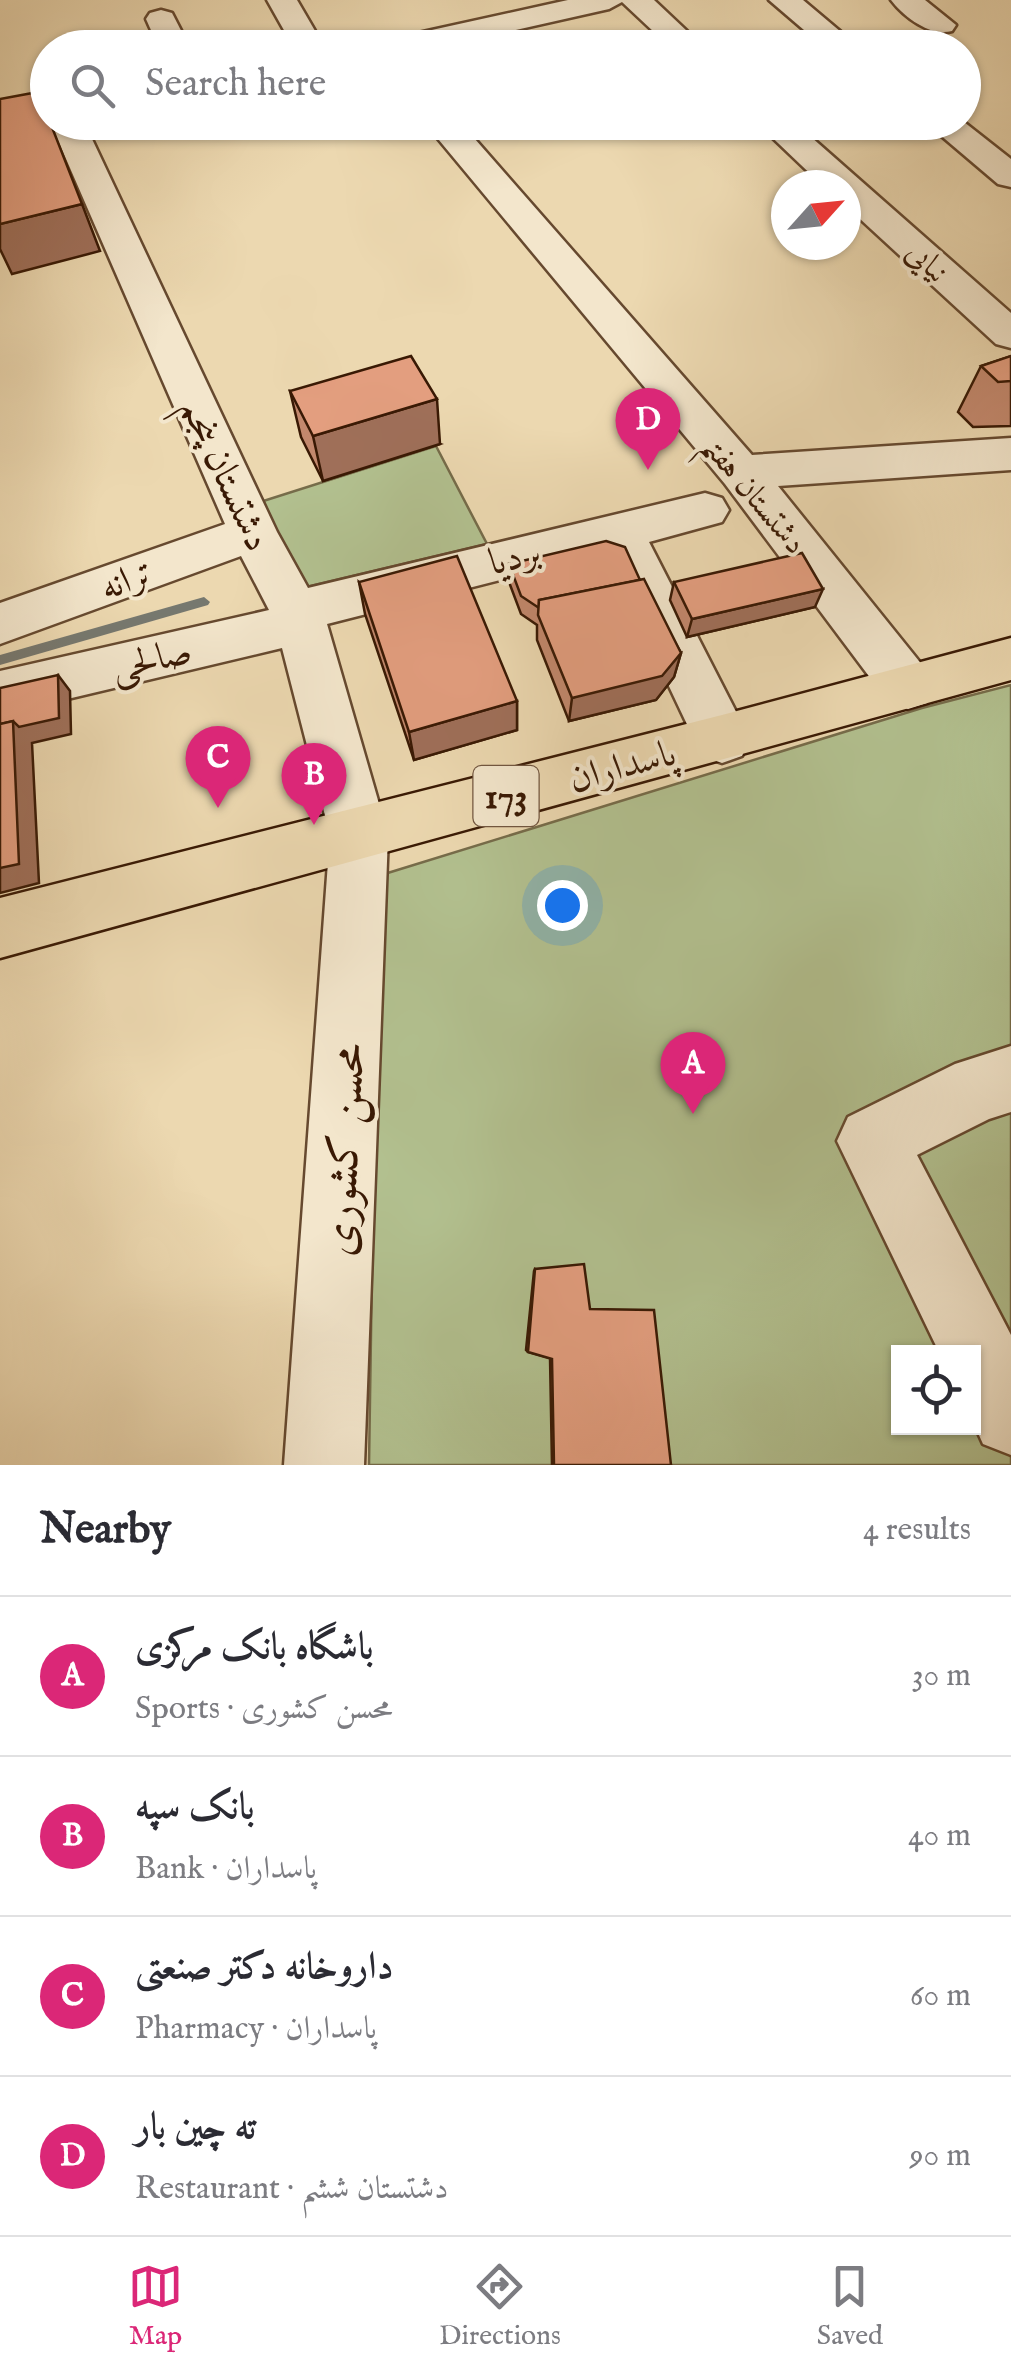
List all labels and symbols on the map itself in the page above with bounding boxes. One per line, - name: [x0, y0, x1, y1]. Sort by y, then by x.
- north arrow: [771, 170, 861, 260]
- street label: نیایی: [896, 233, 957, 293]
- pin: D: [616, 388, 680, 470]
- street label: دشتستان پنجم: [160, 391, 281, 563]
- street label: دشتستان هفتم: [684, 427, 815, 570]
- street label: بردیا: [484, 529, 546, 588]
- street label: ترانه: [94, 550, 160, 613]
- street label: صالحی: [107, 628, 197, 693]
- pin: C: [186, 726, 250, 808]
- street label: پاسداران: [564, 730, 683, 805]
- pin: B: [282, 742, 346, 825]
- road number: 173: [474, 766, 538, 826]
- your location: [537, 880, 588, 931]
- pin: A: [660, 1032, 726, 1114]
- street label: محسن کشوری: [311, 1042, 380, 1258]

